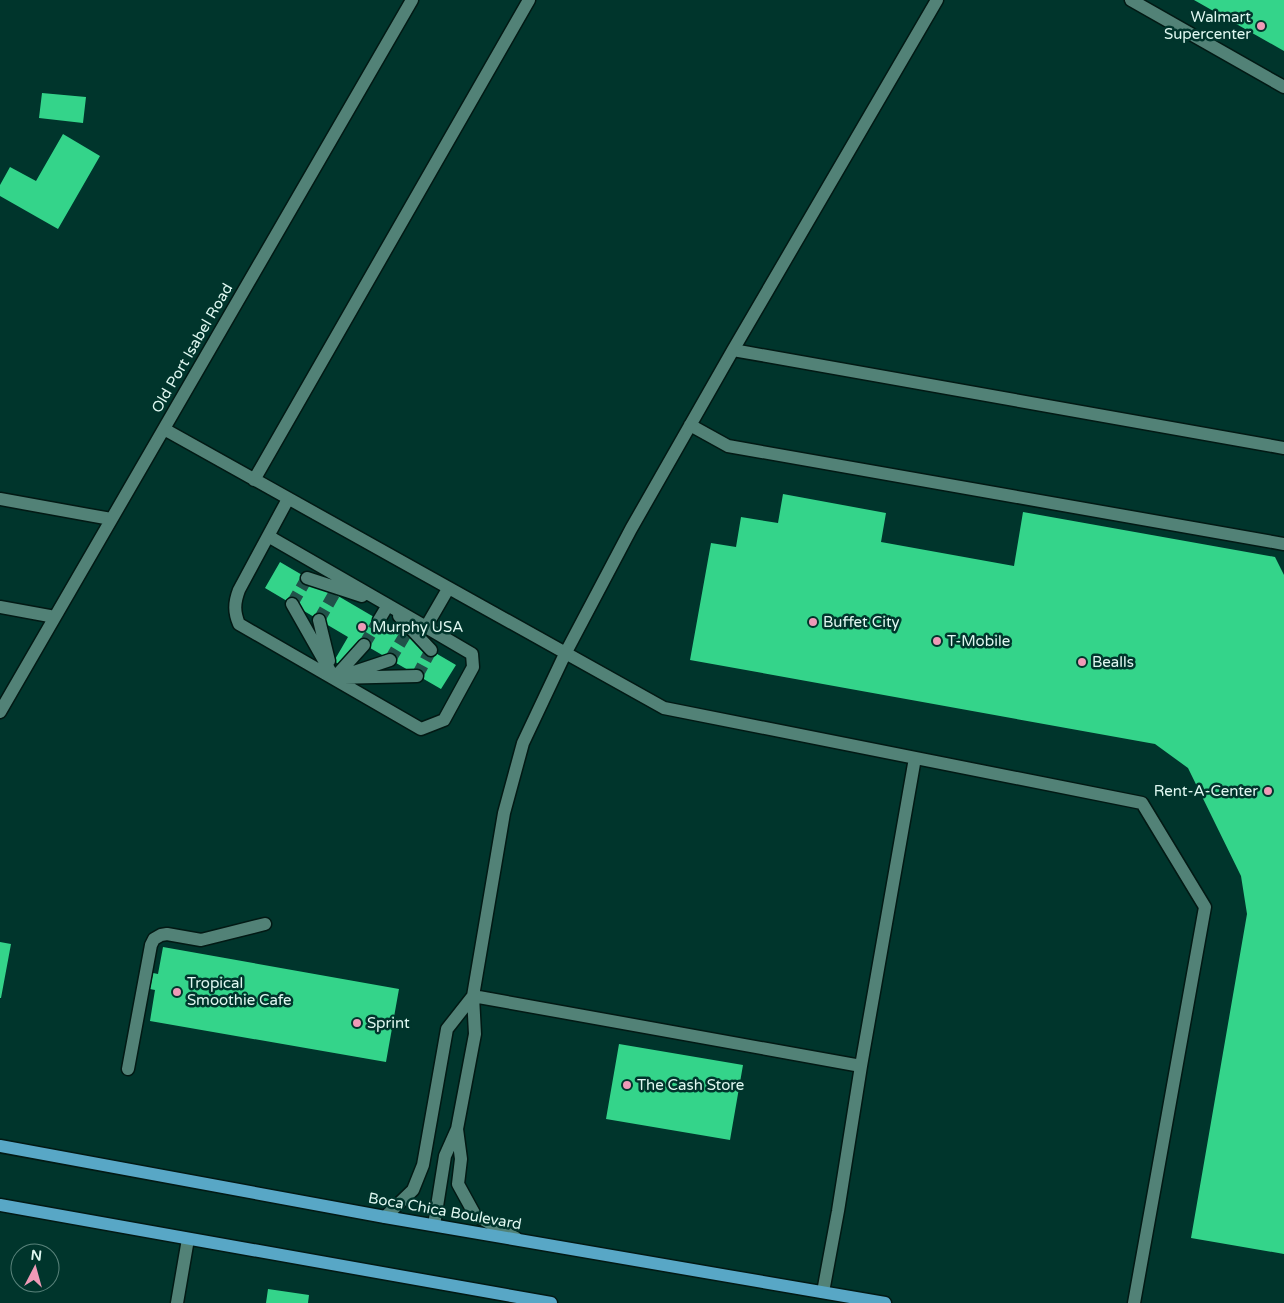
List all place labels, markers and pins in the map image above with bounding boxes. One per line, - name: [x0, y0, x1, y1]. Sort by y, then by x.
- place label: Walmart Supercenter: [1164, 8, 1251, 43]
- marker: Walmart Supercenter: [1255, 20, 1267, 32]
- place label: Buffet City: [823, 613, 900, 631]
- marker: Buffet City: [807, 616, 819, 628]
- place label: Murphy USA: [372, 618, 463, 636]
- marker: Murphy USA: [356, 621, 368, 633]
- place label: T-Mobile: [947, 632, 1010, 650]
- marker: T-Mobile: [931, 635, 943, 647]
- place label: Bealls: [1092, 653, 1134, 671]
- marker: Bealls: [1076, 656, 1088, 668]
- place label: Rent-A-Center: [1154, 782, 1258, 800]
- marker: Rent-A-Center: [1262, 785, 1274, 797]
- place label: Tropical Smoothie Cafe: [187, 974, 292, 1009]
- marker: Tropical Smoothie Cafe: [171, 986, 183, 998]
- place label: Sprint: [367, 1014, 410, 1032]
- marker: Sprint: [351, 1017, 363, 1029]
- place label: The Cash Store: [637, 1076, 744, 1094]
- marker: The Cash Store: [621, 1079, 633, 1091]

